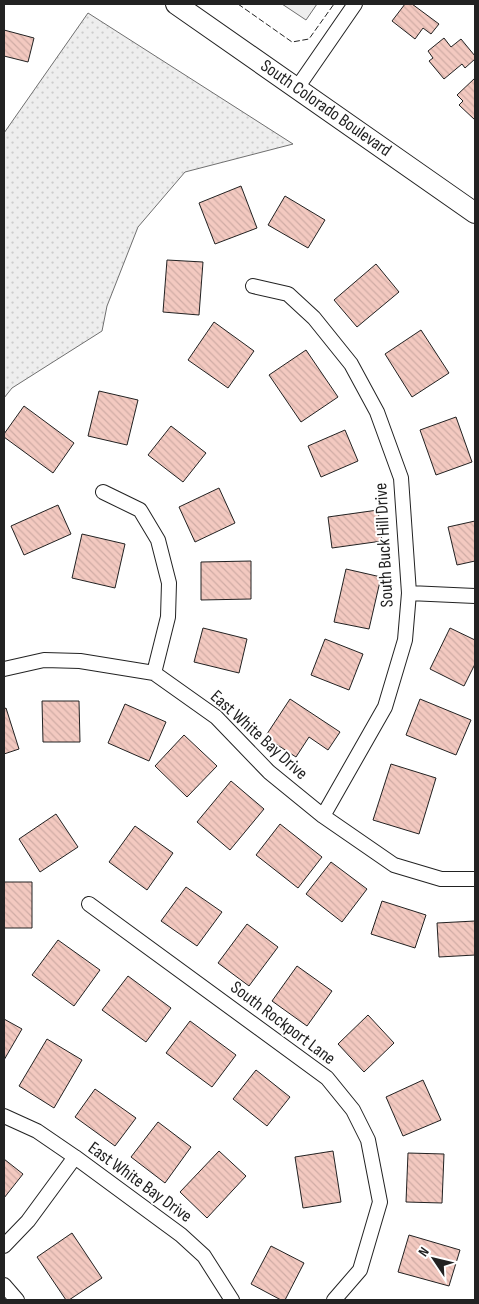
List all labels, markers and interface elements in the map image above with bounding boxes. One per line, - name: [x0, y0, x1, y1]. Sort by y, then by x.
- street label: South Colorado Boulevard: [257, 55, 395, 161]
- street label: South Buck Hill Drive: [370, 482, 398, 608]
- street label: East White Bay Drive: [206, 686, 312, 784]
- street label: South Rockport Lane: [227, 977, 339, 1069]
- street label: East White Bay Drive: [84, 1137, 196, 1227]
- north arrow: [409, 1234, 459, 1284]
- text: N: [415, 1244, 433, 1260]

